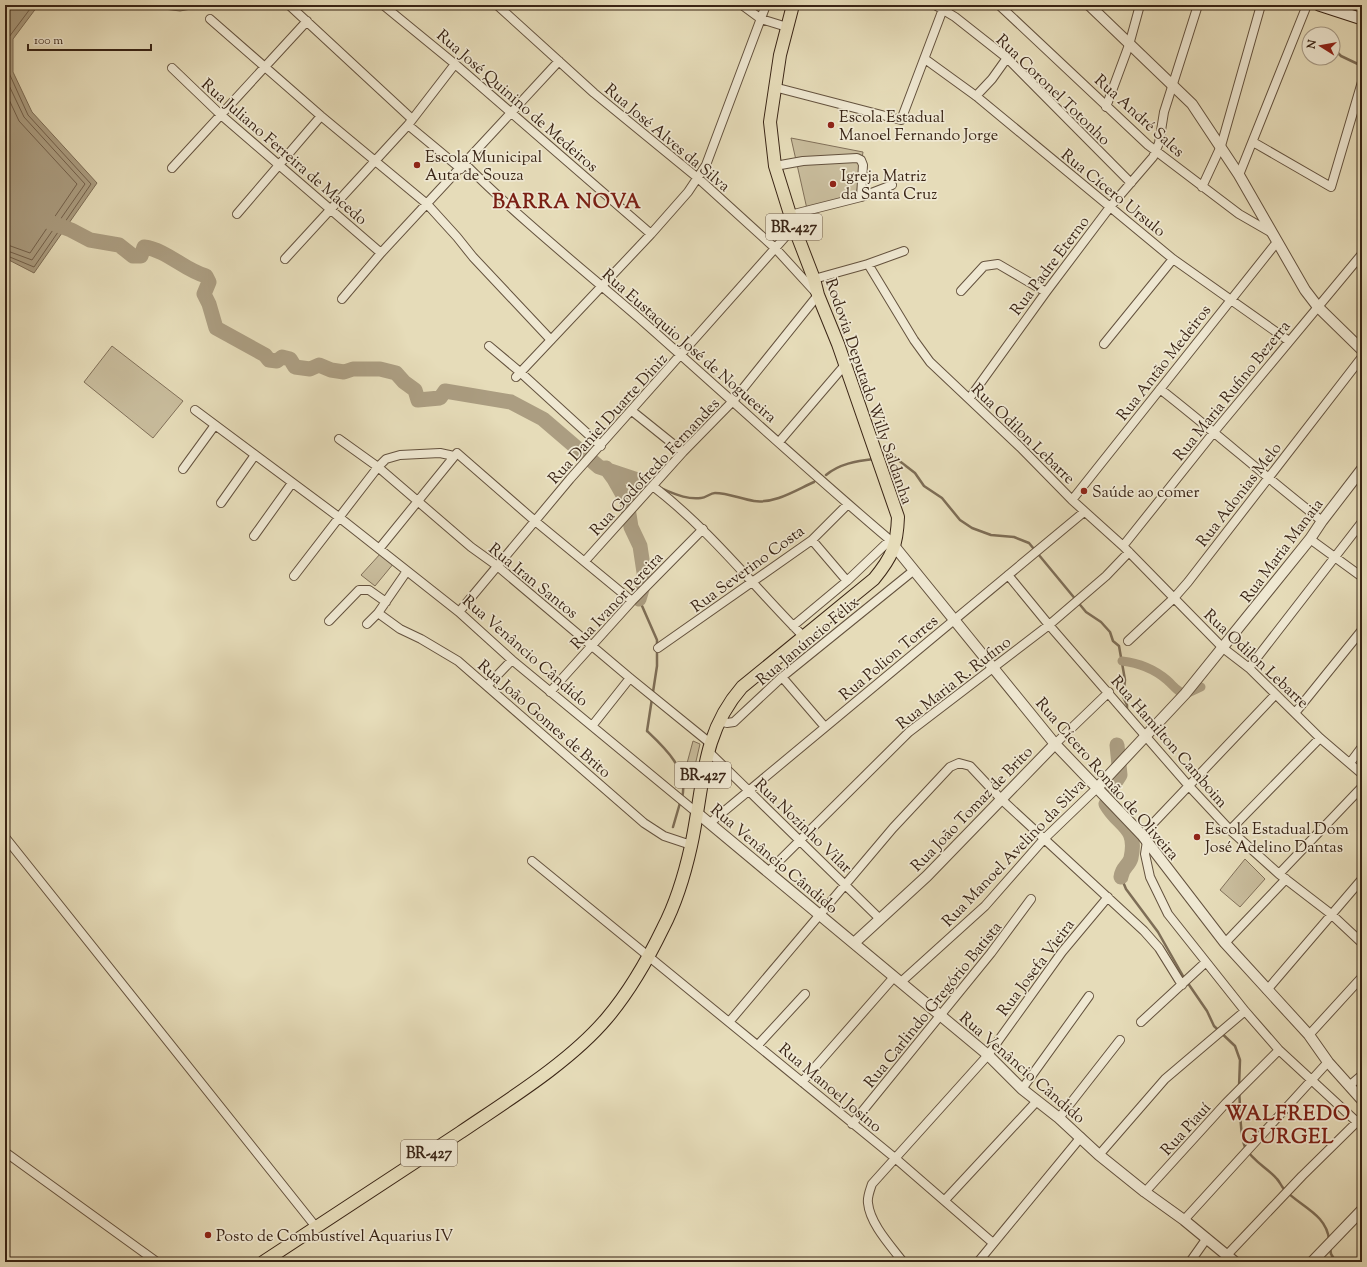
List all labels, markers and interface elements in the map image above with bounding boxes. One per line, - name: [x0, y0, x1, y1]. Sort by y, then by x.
- street label: Rua José Quinino de Medeiros: [430, 25, 602, 179]
- scale bar: [28, 26, 151, 52]
- north arrow: [1301, 26, 1341, 66]
- street label: Rua Coronel Totonho: [990, 30, 1115, 152]
- text: 100 m: [34, 32, 63, 50]
- text: N: [1303, 38, 1321, 51]
- street label: Rua André Sales: [1088, 70, 1188, 164]
- street label: Rua Juliano Ferreira de Macedo: [195, 74, 372, 232]
- street label: Rua José Alves da Silva: [599, 79, 735, 199]
- place label: Escola Estadual Manoel Fernando Jorge: [839, 107, 998, 148]
- marker: Escola Estadual Manoel Fernando Jorge: [826, 120, 836, 130]
- street label: Rua Cícero Ursulo: [1055, 145, 1170, 244]
- place label: Escola Municipal Auta de Souza: [425, 147, 543, 188]
- marker: Escola Municipal Auta de Souza: [412, 160, 422, 170]
- place label: Igreja Matriz da Santa Cruz: [841, 166, 937, 207]
- marker: Igreja Matriz da Santa Cruz: [828, 179, 838, 189]
- district label: BARRA NOVA: [492, 189, 642, 218]
- street label: Rua Padre Eterno: [1006, 212, 1096, 321]
- road number: BR-427: [766, 214, 822, 240]
- street label: Rua Eustaquio José de Nogueeira: [596, 264, 781, 430]
- street label: Rodovia Deputado Willy Saldanha: [818, 276, 917, 509]
- street label: Rua Antão Medeiros: [1112, 301, 1218, 427]
- street label: Rua Maria Rufino Bezerra: [1169, 316, 1297, 467]
- street label: Rua Daniel Duarte Diniz: [544, 349, 674, 490]
- street label: Rua Odilon Lebarre: [965, 379, 1079, 490]
- street label: Rua Godofredo Fernandes: [586, 394, 726, 542]
- street label: Rua Adonias Melo: [1192, 438, 1288, 553]
- place label: Saúde ao comer: [1092, 482, 1199, 505]
- marker: Saúde ao comer: [1079, 486, 1089, 496]
- street label: Rua Maria Manaia: [1236, 494, 1330, 608]
- street label: Rua Severino Costa: [687, 521, 811, 619]
- street label: Rua Iran Santos: [483, 539, 582, 625]
- street label: Rua Ivanor Pereira: [566, 547, 670, 656]
- street label: Rua Venâncio Cândido: [456, 591, 593, 713]
- street label: Rua Janúncio Félix: [752, 592, 865, 692]
- street label: Rua Odilon Lebarre: [1198, 605, 1313, 715]
- street label: Rua Polion Torres: [835, 611, 944, 707]
- street label: Rua Maria R. Rufino: [892, 632, 1017, 736]
- street label: Rua João Gomes de Brito: [472, 655, 615, 785]
- street label: Rua Hamilton Camboim: [1104, 671, 1232, 814]
- street label: Rua Cícero Romão de Oliveira: [1029, 693, 1184, 866]
- street label: Rua João Tomaz de Brito: [907, 742, 1039, 878]
- road number: BR-427: [675, 762, 731, 788]
- street label: Rua Nozinho Vilar: [748, 774, 856, 879]
- street label: Rua Manoel Avelino da Silva: [938, 774, 1092, 933]
- street label: Rua Venâncio Cândido: [705, 800, 842, 920]
- place label: Escola Estadual Dom José Adelino Dantas: [1204, 819, 1349, 860]
- marker: Escola Estadual Dom José Adelino Dantas: [1192, 832, 1202, 842]
- street label: Rua Josefa Vieira: [993, 915, 1082, 1022]
- street label: Rua Carlindo Gregório Batista: [859, 917, 1009, 1094]
- street label: Rua Venâncio Cândido: [953, 1008, 1090, 1130]
- street label: Rua Manoel Josino: [773, 1039, 886, 1139]
- street label: Rua Piauí: [1156, 1097, 1218, 1162]
- district label: WALFREDO GURGEL: [1225, 1101, 1351, 1153]
- road number: BR-427: [401, 1140, 457, 1166]
- place label: Posto de Combustível Aquarius IV: [216, 1226, 453, 1249]
- marker: Posto de Combustível Aquarius IV: [203, 1230, 213, 1240]

